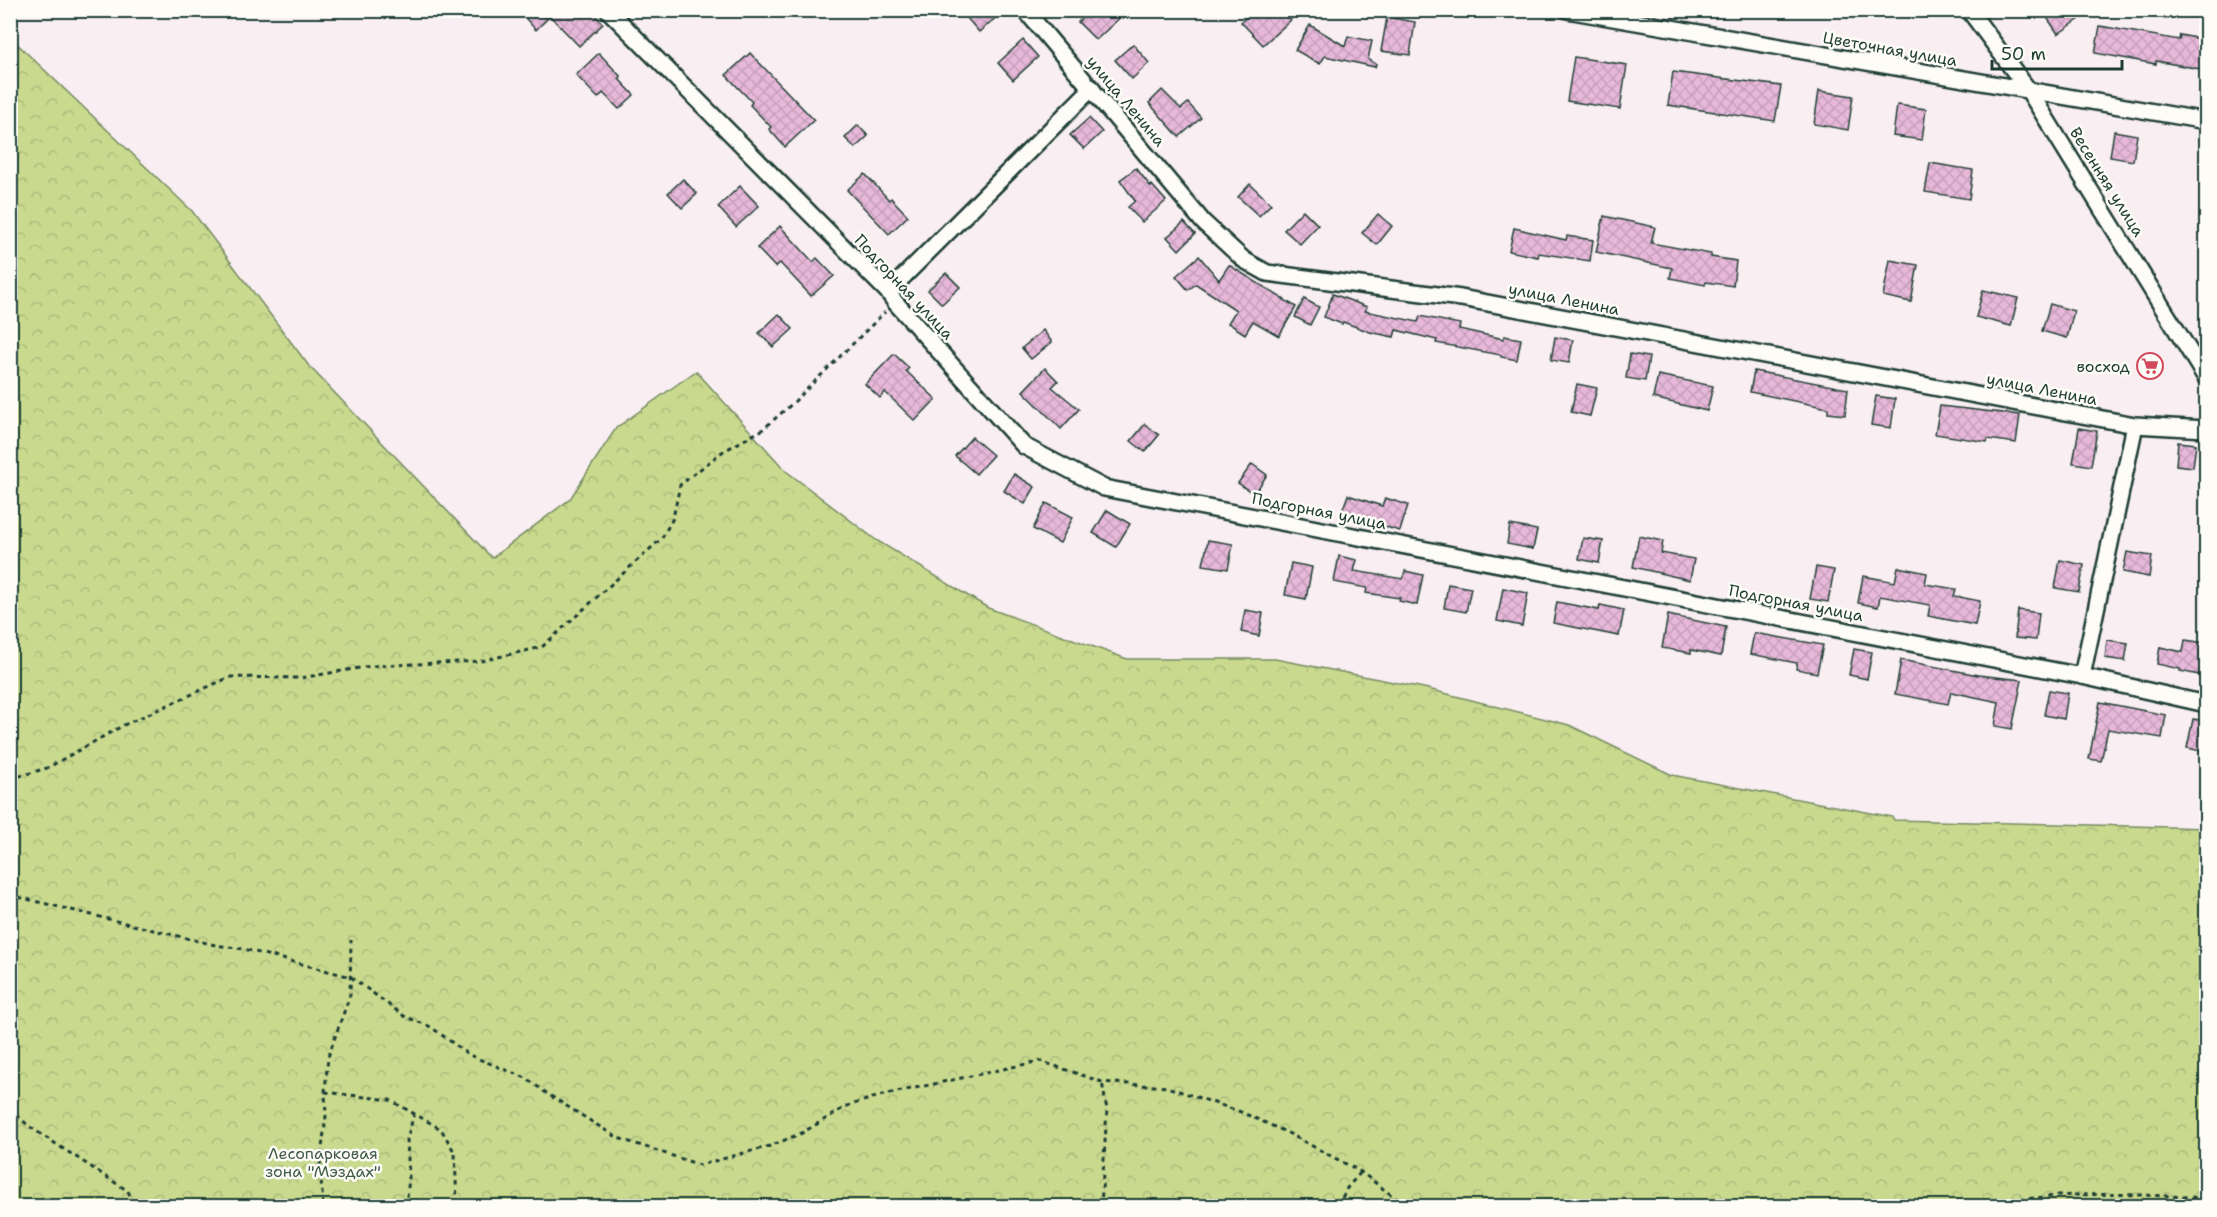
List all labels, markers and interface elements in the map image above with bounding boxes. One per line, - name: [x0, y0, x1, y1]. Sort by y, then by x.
- street label: Цветочная улица: [1821, 27, 1959, 71]
- scale bar: [1992, 33, 2122, 71]
- text: 50 m: [2001, 42, 2046, 66]
- street label: улица Ленина: [1082, 51, 1170, 151]
- street label: Весенняя улица: [2065, 123, 2149, 241]
- street label: Подгорная улица: [850, 230, 958, 344]
- street label: улица Ленина: [1507, 278, 1621, 320]
- supermarket icon: восход: [2135, 351, 2165, 381]
- place label: восход: [2076, 356, 2130, 377]
- street label: улица Ленина: [1985, 368, 2099, 410]
- street label: Подгорная улица: [1250, 488, 1388, 534]
- street label: Подгорная улица: [1727, 580, 1865, 626]
- park label: Лесопарковая зона "Мэздах": [265, 1143, 381, 1182]

